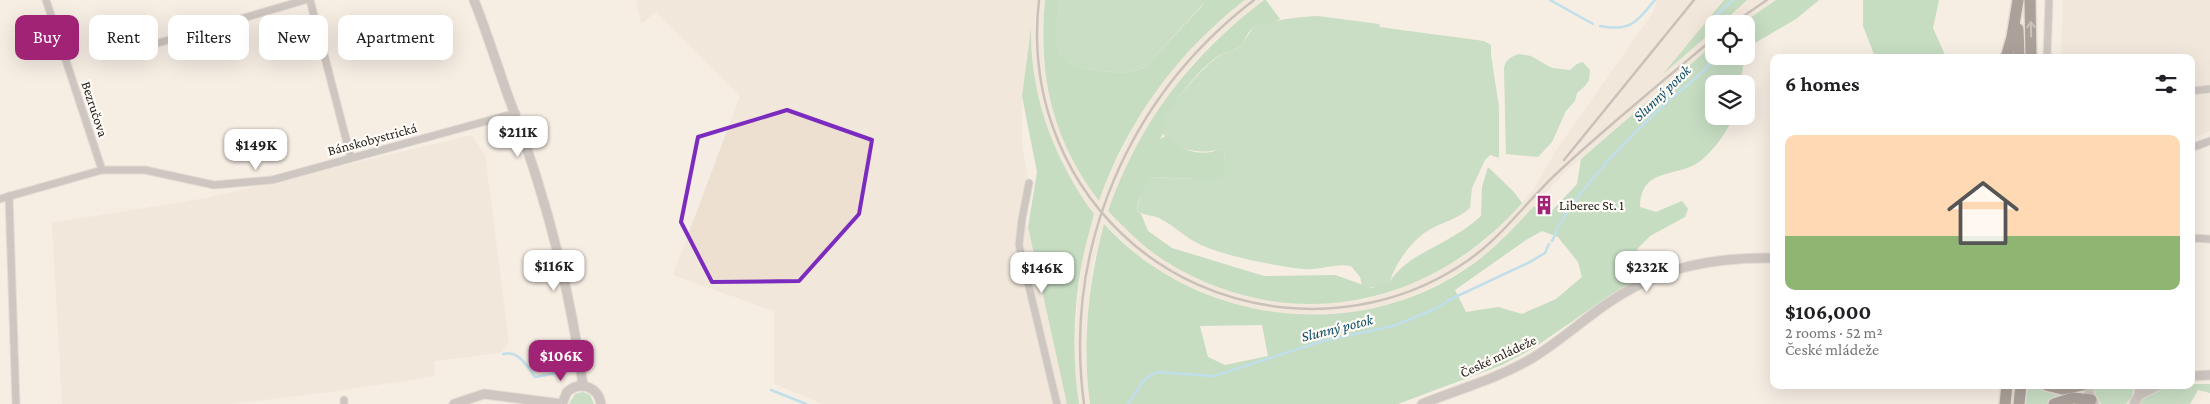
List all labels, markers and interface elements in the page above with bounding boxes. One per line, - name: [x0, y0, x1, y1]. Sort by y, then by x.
- chip: Buy: [15, 15, 79, 60]
- chip: Rent: [89, 15, 158, 60]
- chip: Filters: [168, 15, 249, 60]
- chip: New: [259, 15, 328, 60]
- chip: Apartment: [338, 15, 453, 60]
- map controls: [1705, 15, 1755, 125]
- button: locate: [1705, 15, 1755, 65]
- one-way arrow: [2026, 21, 2035, 37]
- water label: Slunný potok: [1630, 61, 1696, 125]
- icon: filters: [2152, 70, 2180, 98]
- text: 6 homes: [1785, 72, 1860, 96]
- button: layers: [1705, 75, 1755, 125]
- street label: Bezručova: [78, 79, 112, 139]
- pin: $211K: [483, 116, 553, 158]
- street label: Bánskobystrická: [326, 119, 419, 159]
- text: $211K: [499, 123, 537, 140]
- pin: $149K: [221, 128, 291, 171]
- text: $149K: [235, 136, 277, 153]
- icon: home: [1938, 168, 2028, 258]
- building icon: Liberec St. 1: [1533, 194, 1555, 216]
- place label: Liberec St. 1: [1559, 197, 1624, 213]
- pin: $116K: [519, 250, 589, 292]
- pin: $232K: [1612, 250, 1682, 293]
- pin: $146K: [1007, 252, 1077, 294]
- text: $116K: [535, 257, 573, 274]
- text: $232K: [1626, 258, 1668, 275]
- text: $146K: [1021, 259, 1063, 276]
- text: $106,000: [1785, 300, 1871, 324]
- water label: Slunný potok: [1300, 311, 1376, 346]
- text: 2 rooms · 52 m²: [1785, 324, 1883, 341]
- street label: České mládeže: [1457, 331, 1539, 381]
- pin: $106K: [526, 340, 596, 382]
- text: České mládeže: [1785, 341, 1879, 358]
- text: $106K: [540, 347, 582, 364]

